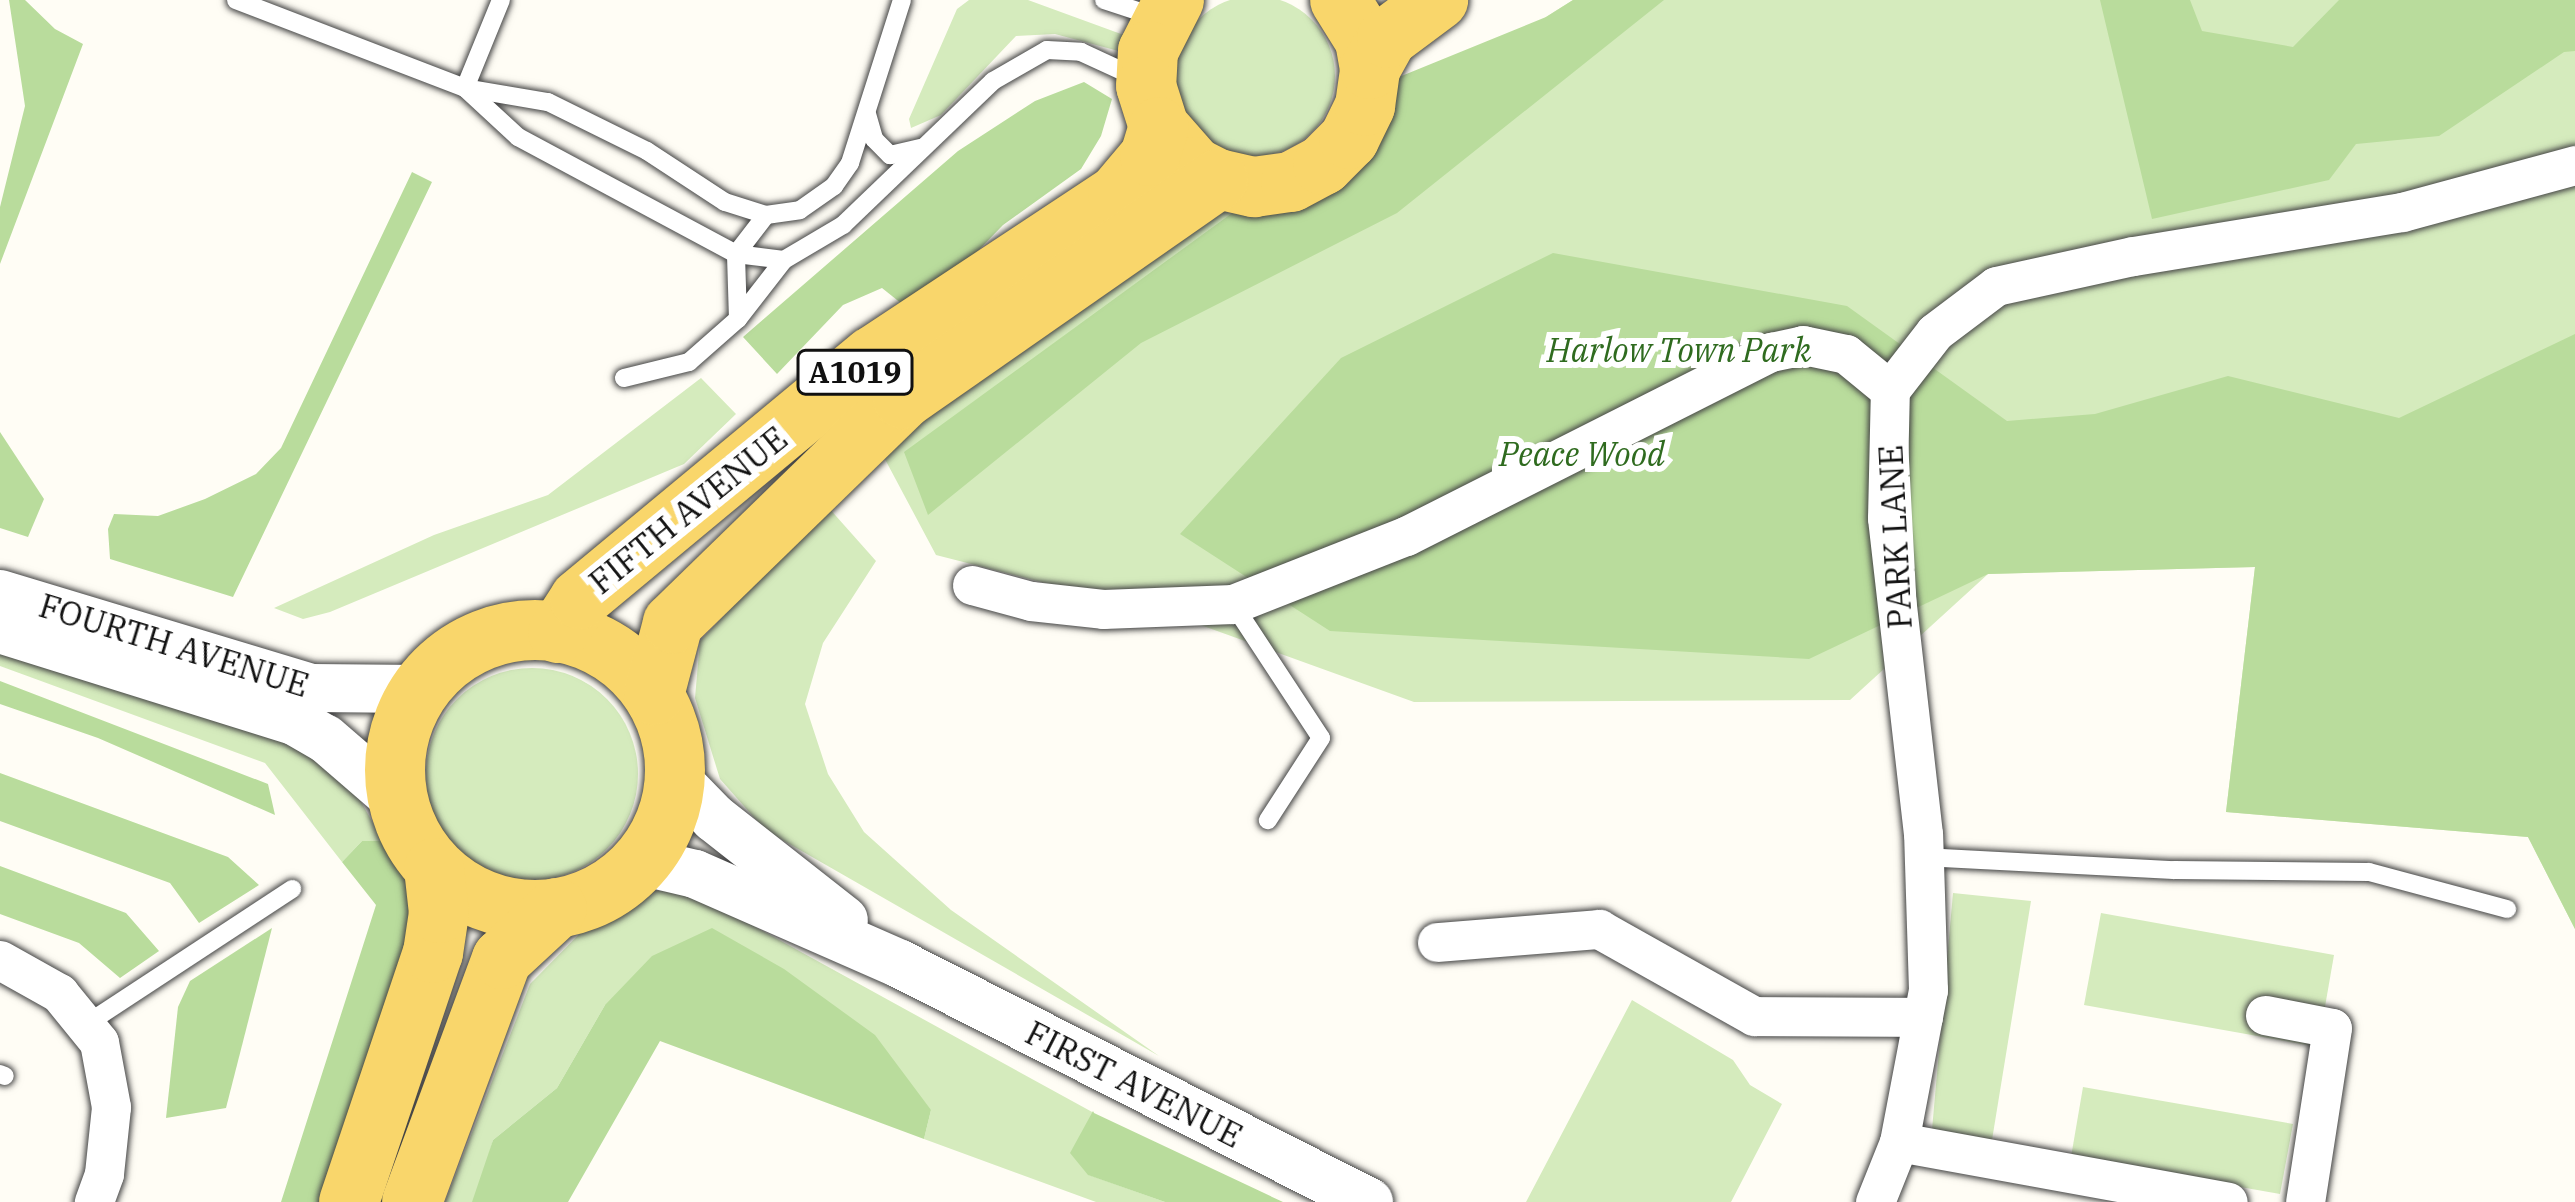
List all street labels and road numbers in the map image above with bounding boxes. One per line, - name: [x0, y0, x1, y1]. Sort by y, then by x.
- road number: A1019: [795, 348, 915, 396]
- street label: FIFTH AVENUE: [581, 418, 795, 602]
- street label: PARK LANE: [1870, 444, 1920, 630]
- street label: FOURTH AVENUE: [34, 585, 314, 705]
- street label: FIRST AVENUE: [1019, 1012, 1249, 1156]

